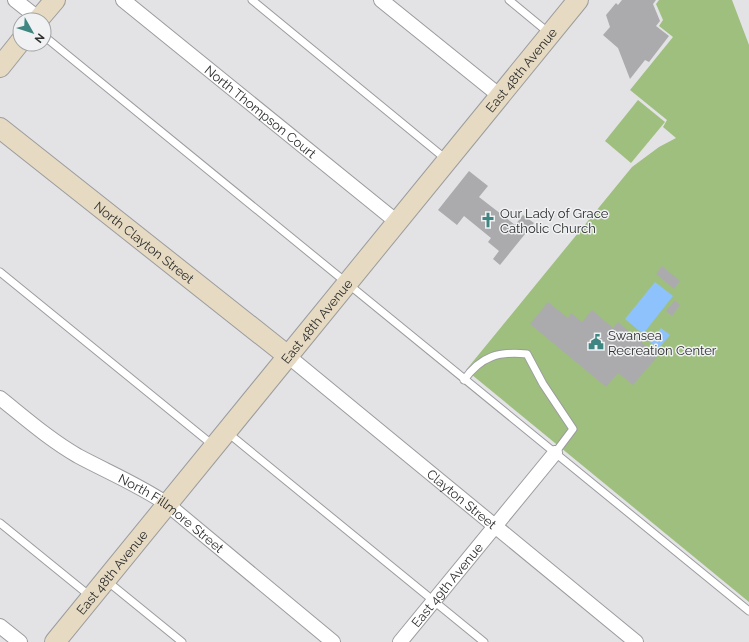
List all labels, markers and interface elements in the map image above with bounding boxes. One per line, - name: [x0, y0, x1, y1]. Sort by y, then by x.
- north arrow: [12, 12, 52, 52]
- street label: East 48th Avenue: [483, 25, 560, 115]
- text: N: [32, 31, 47, 45]
- street label: North Thompson Court: [202, 62, 319, 162]
- street label: North Clayton Street: [91, 199, 197, 287]
- place label: Our Lady of Grace Catholic Church: [500, 206, 609, 236]
- church icon: Our Lady of Grace Catholic Church: [479, 211, 497, 229]
- street label: East 48th Avenue: [278, 276, 356, 367]
- place label: Swansea Recreation Center: [608, 328, 717, 358]
- public building icon: Swansea Recreation Center: [587, 333, 605, 351]
- street label: Clayton Street: [424, 466, 500, 533]
- street label: North Fillmore Street: [116, 471, 227, 556]
- street label: East 48th Avenue: [73, 527, 151, 618]
- street label: East 49th Avenue: [408, 540, 486, 630]

